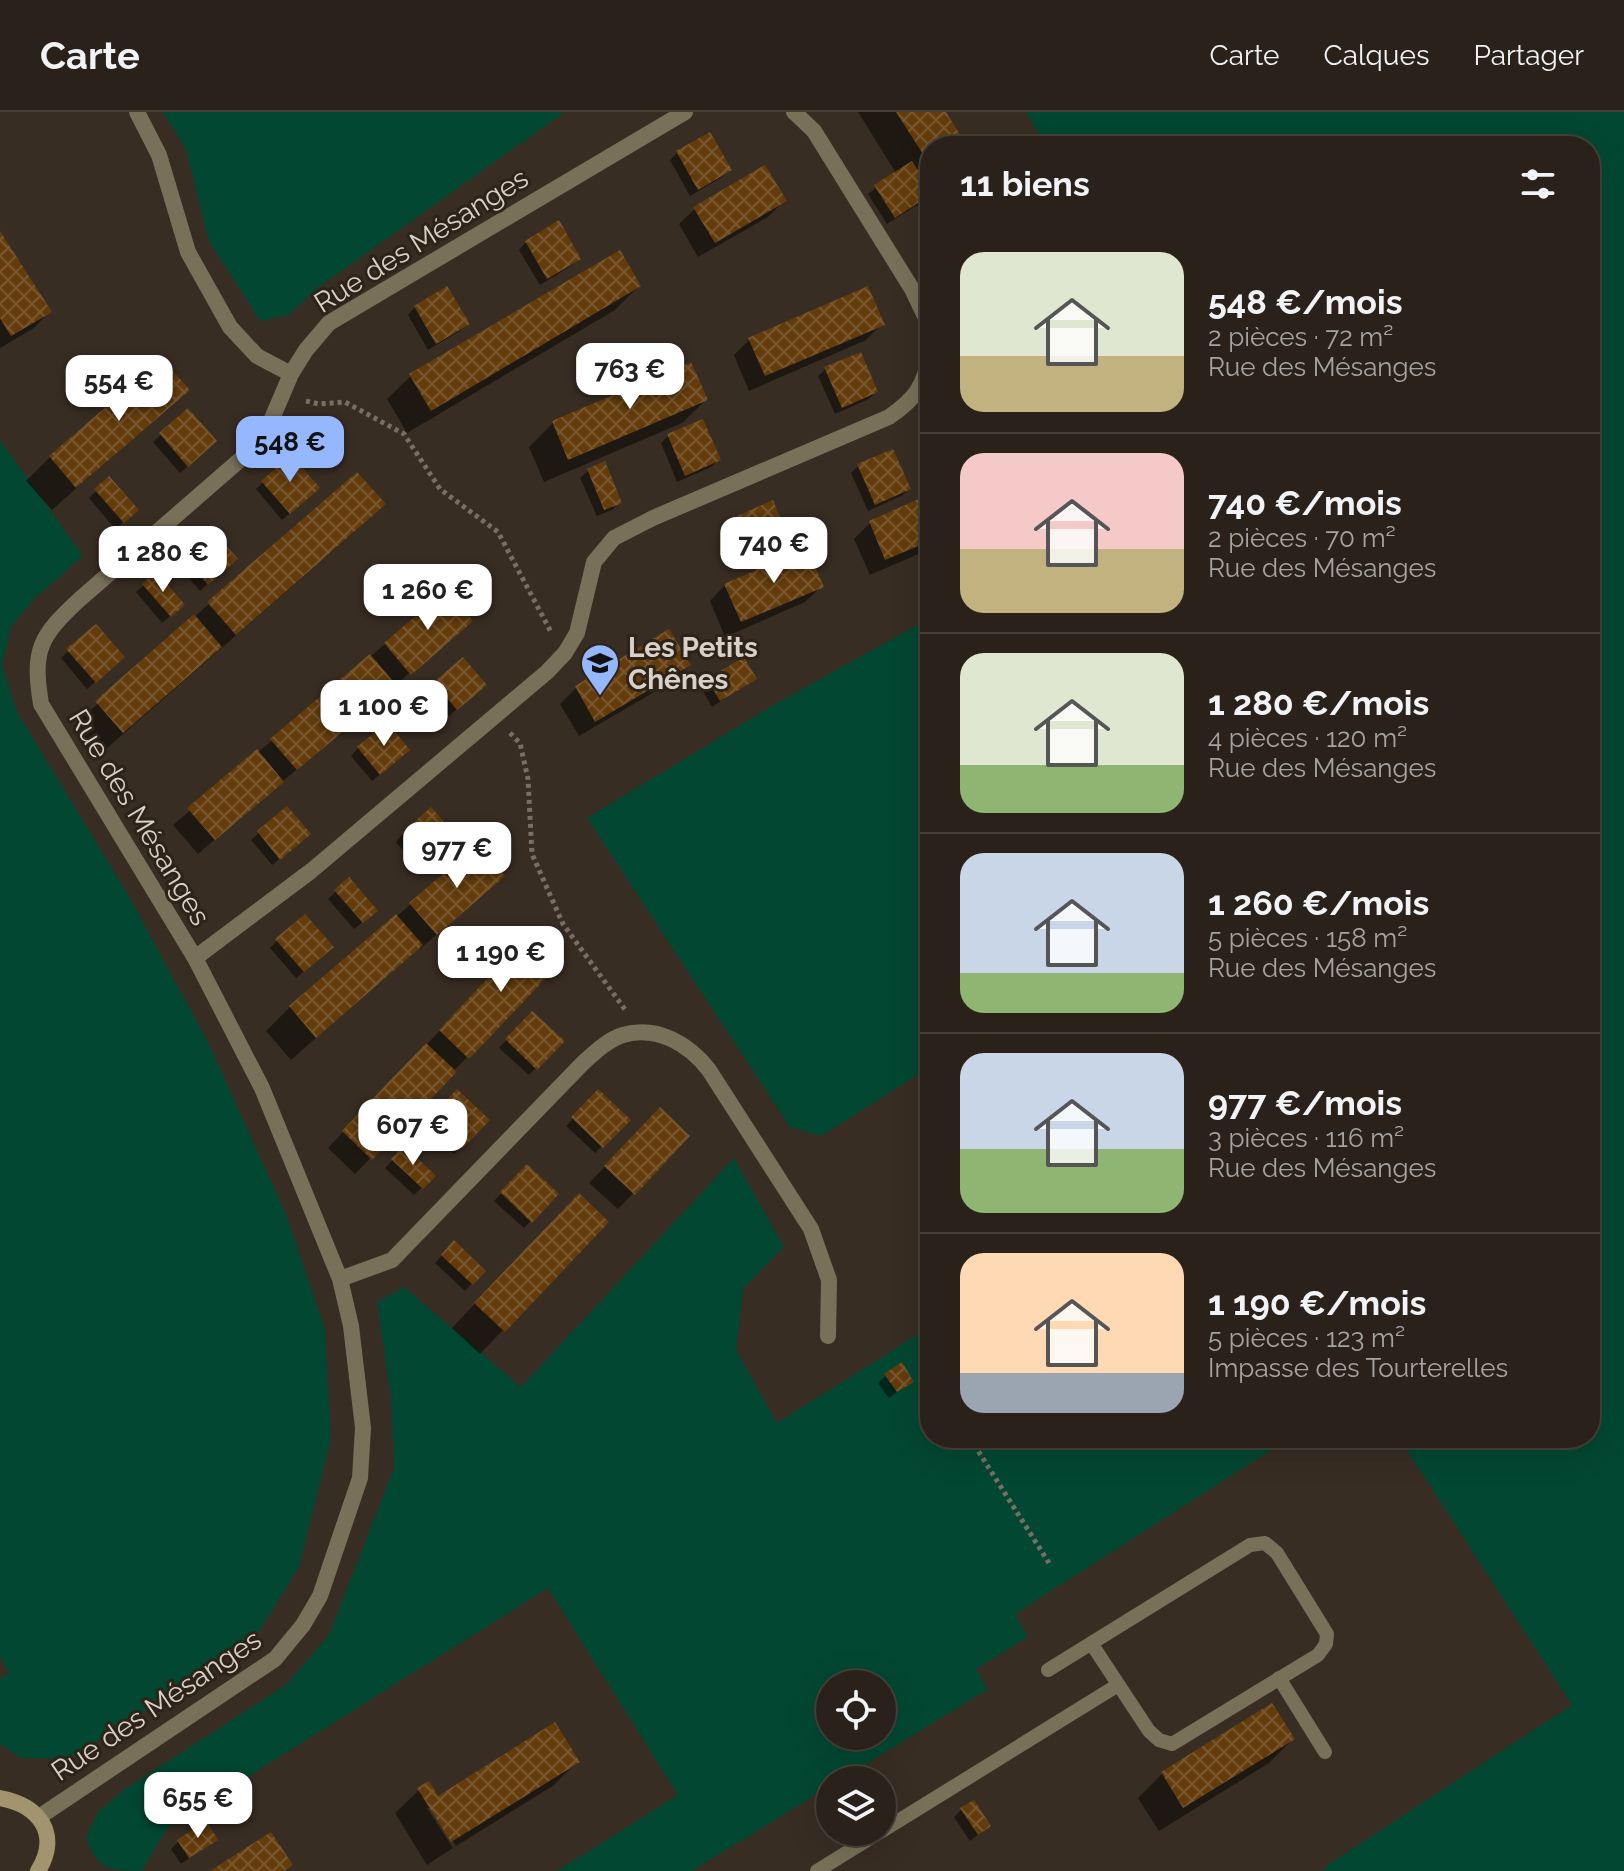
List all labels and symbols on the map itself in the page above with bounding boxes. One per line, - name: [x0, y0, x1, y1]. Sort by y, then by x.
- street label: Rue des Mésanges: [308, 161, 534, 320]
- pin: 763 €: [574, 343, 686, 411]
- pin: 554 €: [63, 355, 175, 423]
- pin: 548 €: [234, 416, 346, 484]
- pin: 740 €: [718, 517, 830, 585]
- pin: 1 280 €: [89, 526, 237, 594]
- pin: 1 260 €: [354, 564, 502, 632]
- place label: Les Petits Chênes: [628, 631, 758, 696]
- school or university icon: Les Petits Chênes: [579, 642, 621, 697]
- pin: 1 100 €: [310, 680, 458, 748]
- street label: Rue des Mésanges: [62, 703, 217, 931]
- pin: 977 €: [401, 822, 513, 890]
- pin: 1 190 €: [427, 926, 575, 994]
- pin: 607 €: [357, 1099, 469, 1167]
- street label: Rue des Mésanges: [45, 1623, 267, 1788]
- pin: 655 €: [142, 1772, 254, 1840]

